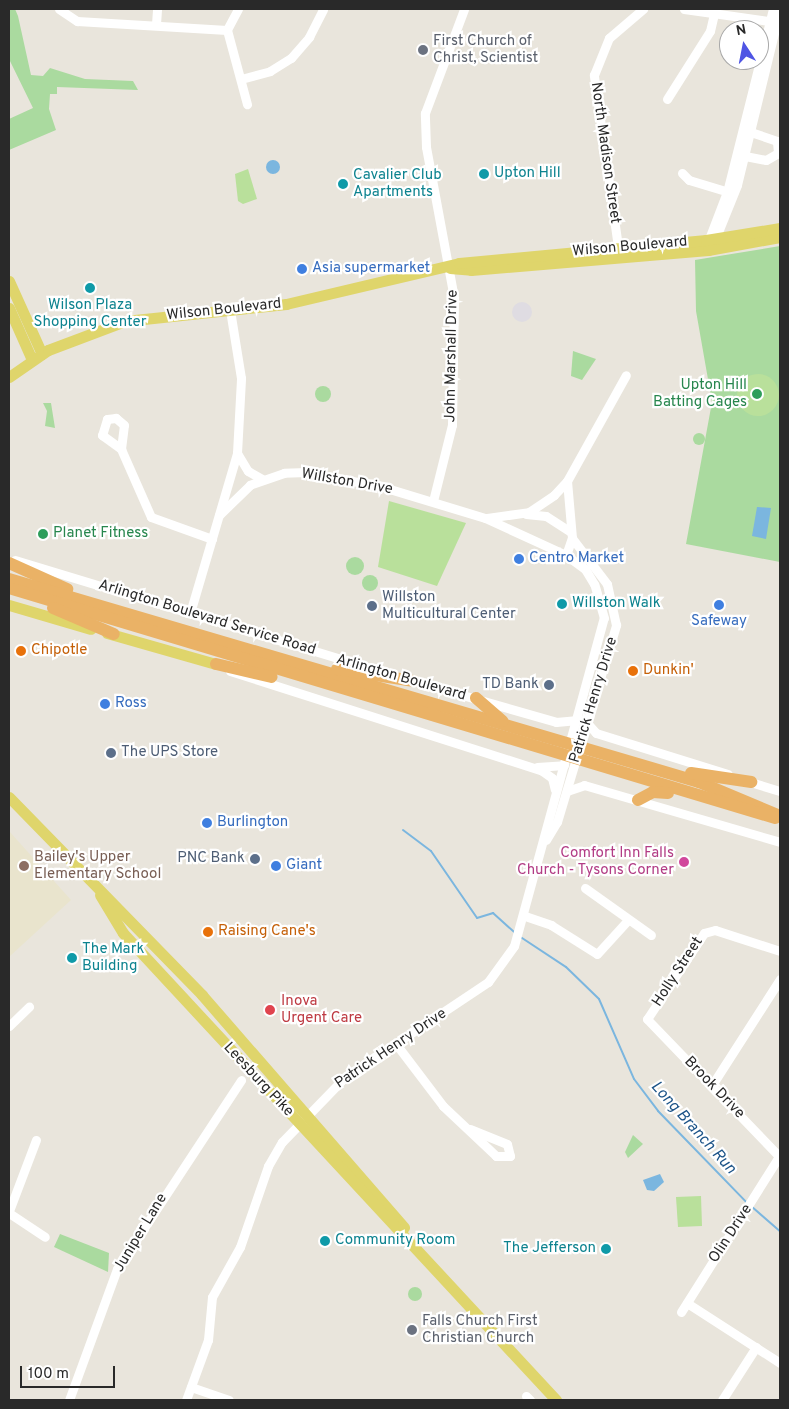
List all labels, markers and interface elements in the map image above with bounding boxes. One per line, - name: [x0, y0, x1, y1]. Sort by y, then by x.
- north arrow: [719, 20, 769, 70]
- text: N: [735, 21, 748, 40]
- place label: First Church of Christ, Scientist: [433, 32, 538, 67]
- marker: First Church of Christ, Scientist: [417, 44, 429, 56]
- street label: North Madison Street: [586, 81, 624, 225]
- place label: Upton Hill: [494, 165, 561, 183]
- place label: Cavalier Club Apartments: [353, 166, 442, 201]
- marker: Upton Hill: [478, 168, 490, 180]
- marker: Cavalier Club Apartments: [337, 178, 349, 190]
- street label: Wilson Boulevard: [572, 233, 688, 261]
- place label: Asia supermarket: [312, 260, 430, 278]
- marker: Asia supermarket: [296, 263, 308, 275]
- marker: Wilson Plaza Shopping Center: [84, 282, 96, 294]
- street label: John Marshall Drive: [442, 289, 462, 423]
- street label: Wilson Boulevard: [166, 295, 282, 325]
- place label: Wilson Plaza Shopping Center: [33, 296, 147, 331]
- place label: Upton Hill Batting Cages: [653, 376, 747, 411]
- marker: Upton Hill Batting Cages: [751, 388, 763, 400]
- street label: Willston Drive: [300, 465, 394, 499]
- place label: Planet Fitness: [53, 525, 148, 543]
- marker: Planet Fitness: [37, 528, 49, 540]
- place label: Centro Market: [529, 550, 624, 568]
- marker: Centro Market: [513, 553, 525, 565]
- street label: Arlington Boulevard Service Road: [96, 576, 318, 660]
- place label: Willston Multicultural Center: [382, 588, 516, 623]
- place label: Willston Walk: [572, 595, 661, 613]
- marker: Willston Walk: [556, 598, 568, 610]
- marker: Safeway: [713, 599, 725, 611]
- marker: Willston Multicultural Center: [366, 600, 378, 612]
- place label: Safeway: [691, 613, 747, 631]
- street label: Patrick Henry Drive: [566, 635, 622, 765]
- place label: Chipotle: [31, 642, 87, 660]
- marker: Chipotle: [15, 645, 27, 657]
- street label: Arlington Boulevard: [334, 651, 468, 705]
- place label: Dunkin': [643, 662, 694, 680]
- marker: Dunkin': [627, 665, 639, 677]
- place label: TD Bank: [482, 676, 539, 694]
- marker: TD Bank: [543, 679, 555, 691]
- place label: Ross: [115, 695, 147, 713]
- marker: Ross: [99, 698, 111, 710]
- place label: The UPS Store: [121, 744, 218, 762]
- marker: The UPS Store: [105, 747, 117, 759]
- place label: Burlington: [217, 814, 288, 832]
- marker: Burlington: [201, 817, 213, 829]
- place label: Comfort Inn Falls Church - Tysons Corner: [516, 844, 674, 879]
- place label: Bailey's Upper Elementary School: [34, 848, 161, 883]
- place label: PNC Bank: [177, 850, 245, 868]
- marker: PNC Bank: [249, 853, 261, 865]
- marker: Comfort Inn Falls Church - Tysons Corner: [678, 856, 690, 868]
- place label: Giant: [286, 857, 322, 875]
- marker: Bailey's Upper Elementary School: [18, 860, 30, 872]
- marker: Giant: [270, 860, 282, 872]
- place label: Raising Cane's: [218, 923, 316, 941]
- marker: Raising Cane's: [202, 926, 214, 938]
- street label: Holly Street: [649, 934, 707, 1010]
- place label: The Mark Building: [82, 940, 144, 975]
- marker: The Mark Building: [66, 952, 78, 964]
- place label: Inova Urgent Care: [281, 992, 362, 1027]
- marker: Inova Urgent Care: [263, 1003, 277, 1017]
- street label: Patrick Henry Drive: [332, 1005, 450, 1093]
- street label: Leesburg Pike: [219, 1039, 297, 1121]
- street label: Brook Drive: [680, 1053, 748, 1123]
- water label: Long Branch Run: [646, 1078, 740, 1178]
- street label: Juniper Lane: [110, 1190, 172, 1276]
- street label: Olin Drive: [705, 1201, 757, 1267]
- place label: Community Room: [335, 1232, 456, 1250]
- marker: Community Room: [319, 1235, 331, 1247]
- place label: The Jefferson: [503, 1240, 596, 1258]
- marker: The Jefferson: [600, 1243, 612, 1255]
- place label: Falls Church First Christian Church: [422, 1312, 538, 1347]
- marker: Falls Church First Christian Church: [406, 1324, 418, 1336]
- scale bar: [22, 1356, 118, 1388]
- text: 100 m: [28, 1365, 69, 1384]

